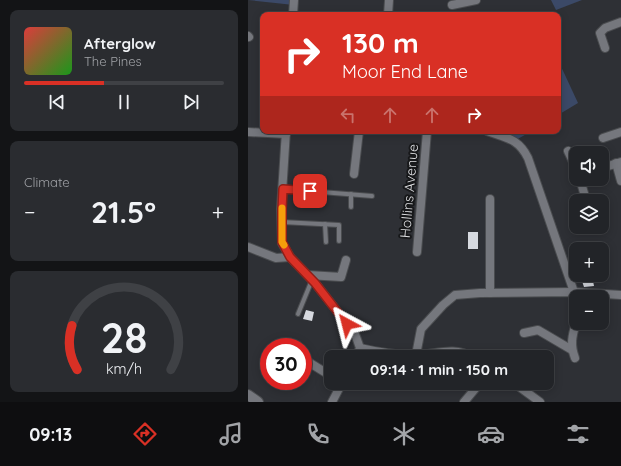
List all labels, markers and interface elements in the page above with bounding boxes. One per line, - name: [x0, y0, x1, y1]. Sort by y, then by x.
- text: 130 m: [342, 25, 419, 60]
- icon: right: [276, 28, 328, 80]
- text: Afterglow: [84, 34, 156, 53]
- text: The Pines: [84, 53, 142, 69]
- text: Moor End Lane: [342, 60, 468, 83]
- icon: previous: [46, 91, 68, 113]
- icon: pause: [113, 91, 135, 113]
- icon: next: [180, 91, 202, 113]
- icon: left: [337, 104, 359, 126]
- icon: ahead: [379, 104, 401, 126]
- icon: ahead: [421, 104, 443, 126]
- icon: right: [463, 104, 485, 126]
- street label: Hollins Avenue: [396, 143, 422, 239]
- map controls: [569, 146, 609, 330]
- button: sound: [569, 146, 609, 186]
- text: Climate: [24, 174, 70, 190]
- pin: [293, 174, 327, 208]
- icon: arrive: [299, 180, 321, 202]
- text: 21.5°: [91, 193, 156, 231]
- button: layers: [569, 194, 609, 234]
- text: −: [24, 198, 35, 226]
- text: +: [212, 198, 224, 226]
- button: +: [569, 242, 609, 282]
- button: −: [569, 290, 609, 330]
- position arrow: [326, 303, 368, 345]
- text: 28: [101, 310, 147, 362]
- speed limit sign: 30: [260, 338, 312, 390]
- text: km/h: [106, 359, 142, 377]
- text: 09:14 · 1 min · 150 m: [370, 360, 508, 379]
- icon: directions: [131, 420, 159, 448]
- icon: music: [217, 420, 245, 448]
- icon: phone: [304, 420, 332, 448]
- icon: climate: [390, 420, 418, 448]
- icon: car: [477, 420, 505, 448]
- icon: filters: [564, 420, 592, 448]
- text: 09:13: [29, 423, 72, 446]

